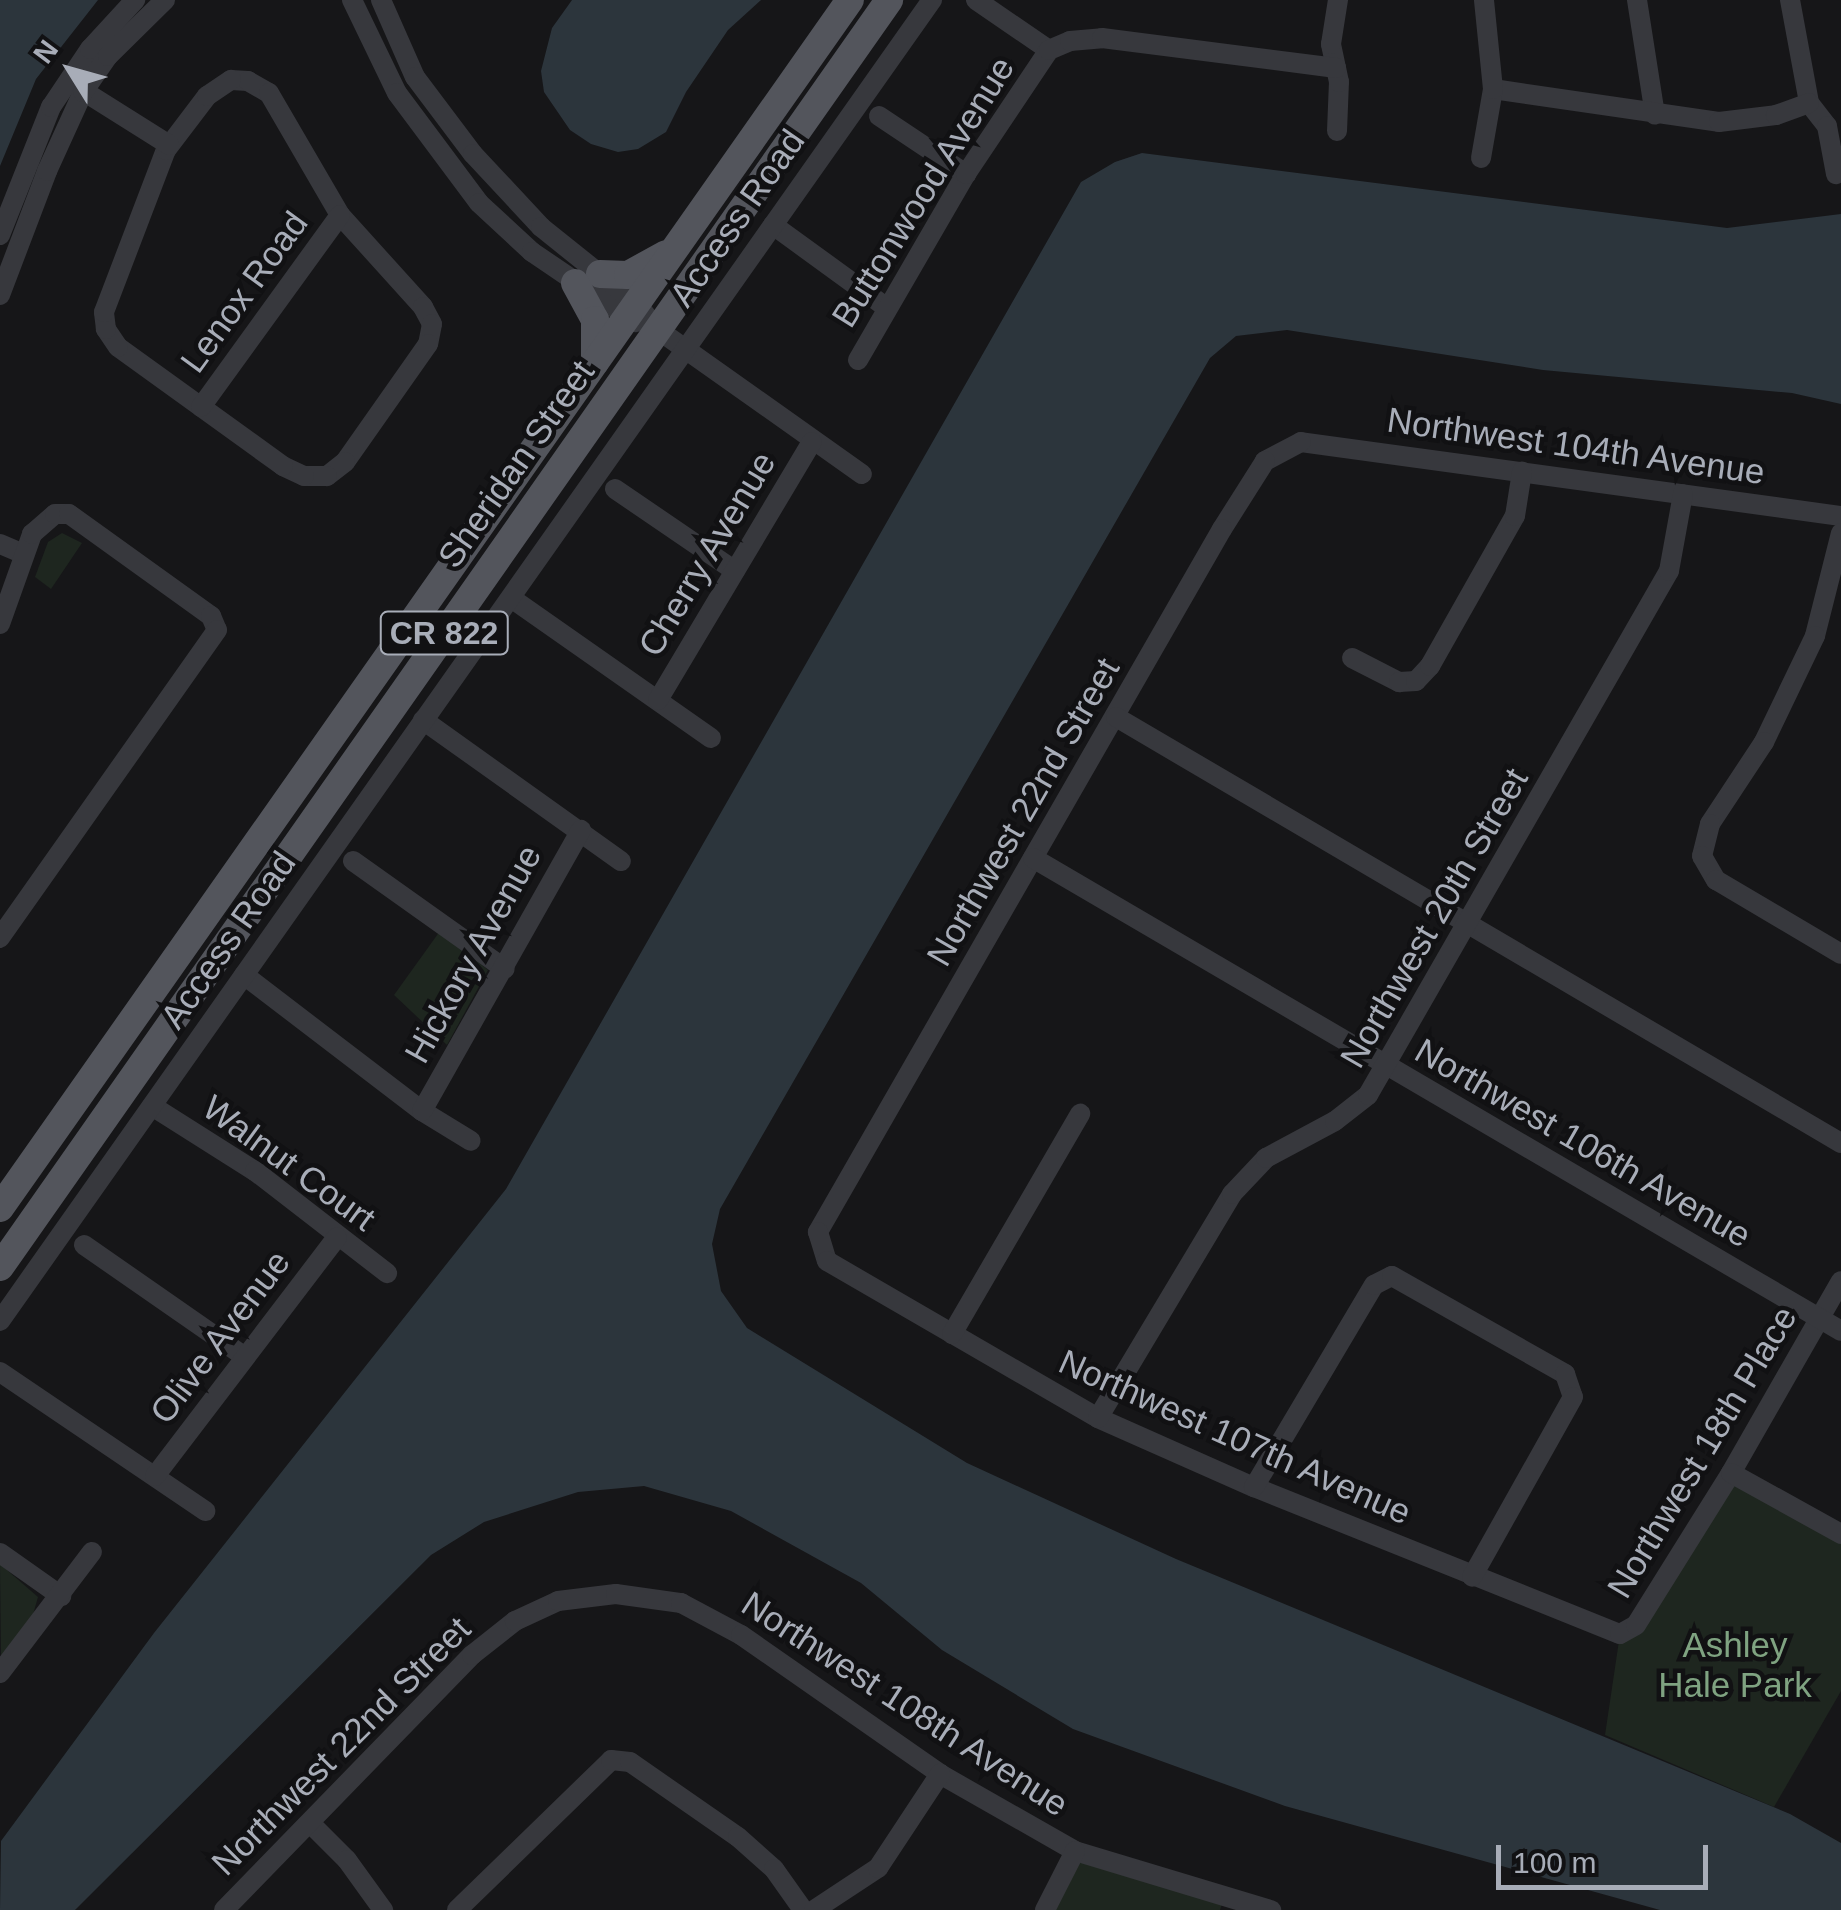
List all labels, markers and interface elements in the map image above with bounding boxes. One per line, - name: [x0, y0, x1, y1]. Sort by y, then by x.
- north arrow: [20, 20, 120, 120]
- text: N: [27, 34, 64, 69]
- street label: Buttonwood Avenue: [822, 48, 1024, 336]
- street label: Access Road: [661, 121, 813, 315]
- street label: Lenox Road: [172, 203, 316, 381]
- street label: Sheridan Street: [429, 352, 603, 576]
- street label: Northwest 104th Avenue: [1384, 399, 1768, 493]
- street label: Cherry Avenue: [629, 443, 785, 665]
- road number: CR 822: [379, 606, 509, 660]
- street label: Northwest 22nd Street: [918, 651, 1128, 973]
- street label: Northwest 20th Street: [1331, 761, 1537, 1075]
- street label: Hickory Avenue: [395, 837, 551, 1071]
- street label: Access Road: [152, 843, 304, 1037]
- street label: Northwest 106th Avenue: [1407, 1029, 1759, 1257]
- street label: Walnut Court: [195, 1086, 383, 1240]
- street label: Olive Avenue: [141, 1241, 299, 1433]
- street label: Northwest 18th Place: [1598, 1299, 1806, 1605]
- street label: Northwest 107th Avenue: [1052, 1340, 1418, 1534]
- street label: Northwest 108th Avenue: [733, 1582, 1077, 1826]
- street label: Northwest 22nd Street: [203, 1608, 479, 1884]
- park label: Ashley Hale Park: [1658, 1624, 1812, 1706]
- scale bar: [1501, 1825, 1714, 1887]
- text: 100 m: [1513, 1846, 1596, 1879]

